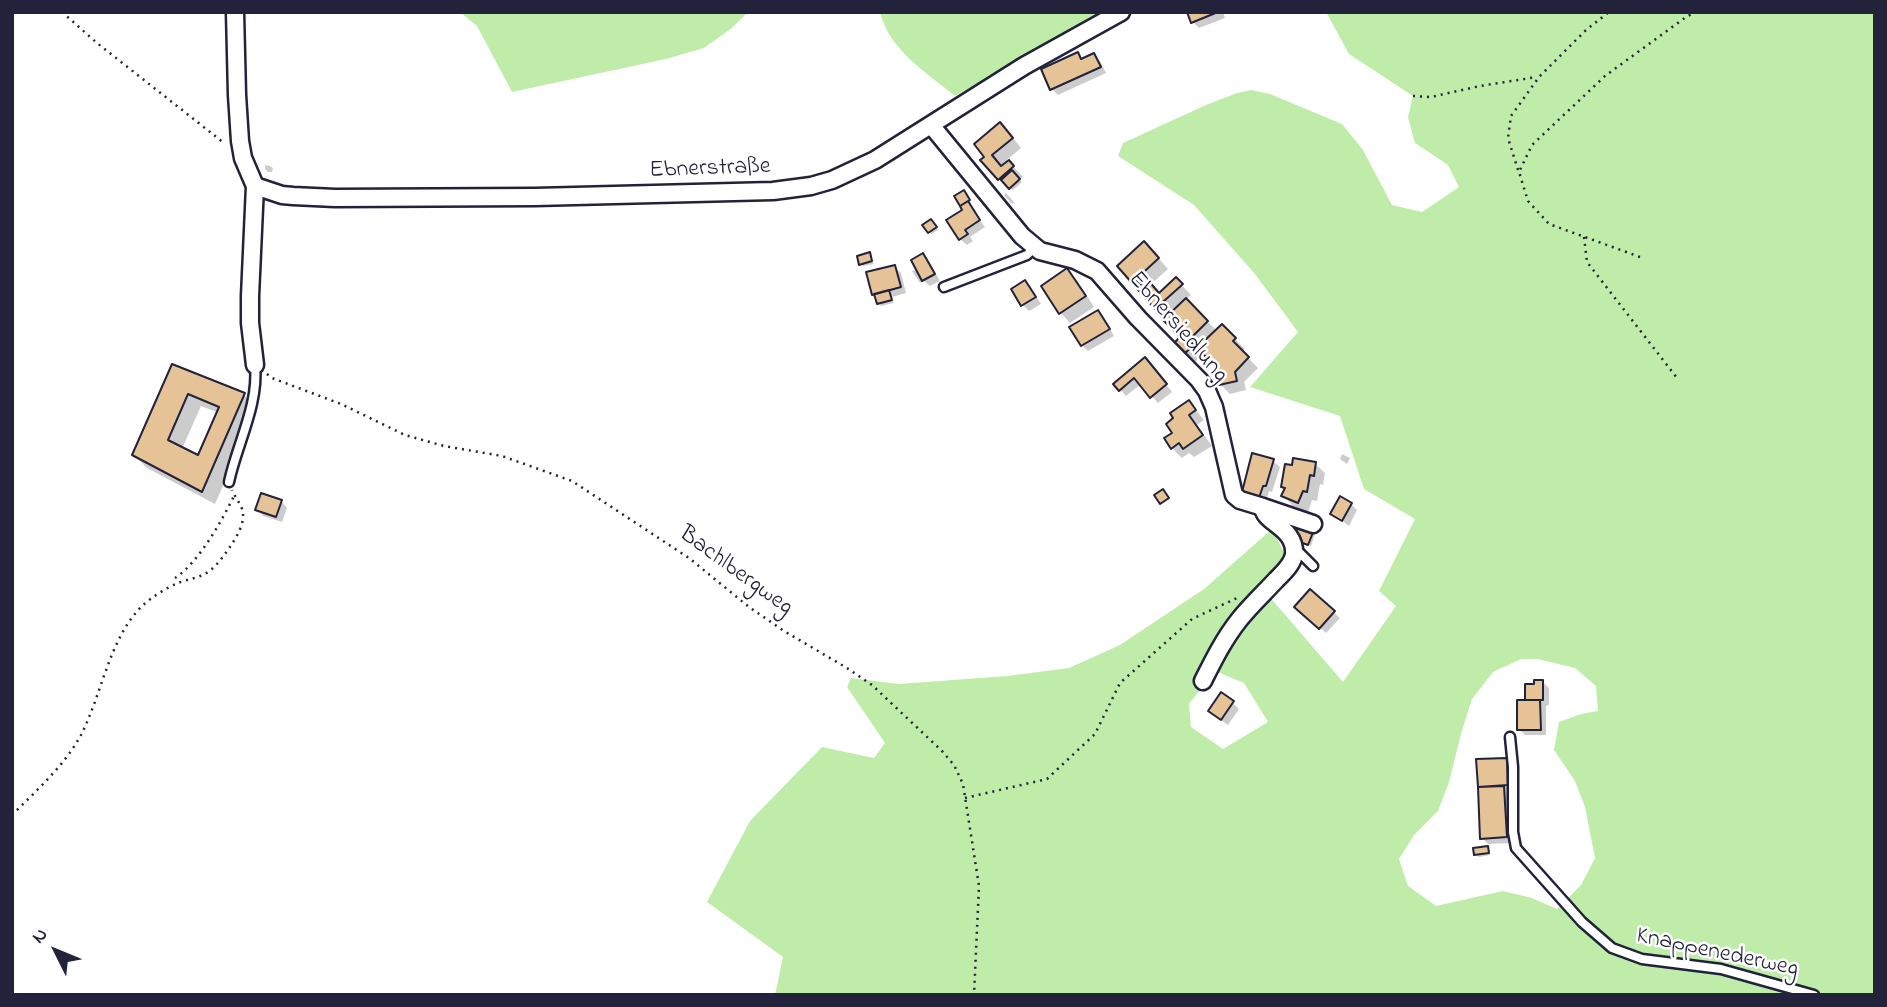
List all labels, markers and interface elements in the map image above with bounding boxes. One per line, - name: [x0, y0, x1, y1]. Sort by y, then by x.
- street label: Ebnerstraße: [649, 153, 771, 187]
- street label: Ebnersiedlung: [1121, 266, 1233, 390]
- street label: Bachlbergweg: [672, 521, 798, 623]
- north arrow: [21, 916, 91, 986]
- text: N: [26, 922, 55, 950]
- street label: Knappenederweg: [1633, 923, 1801, 985]

